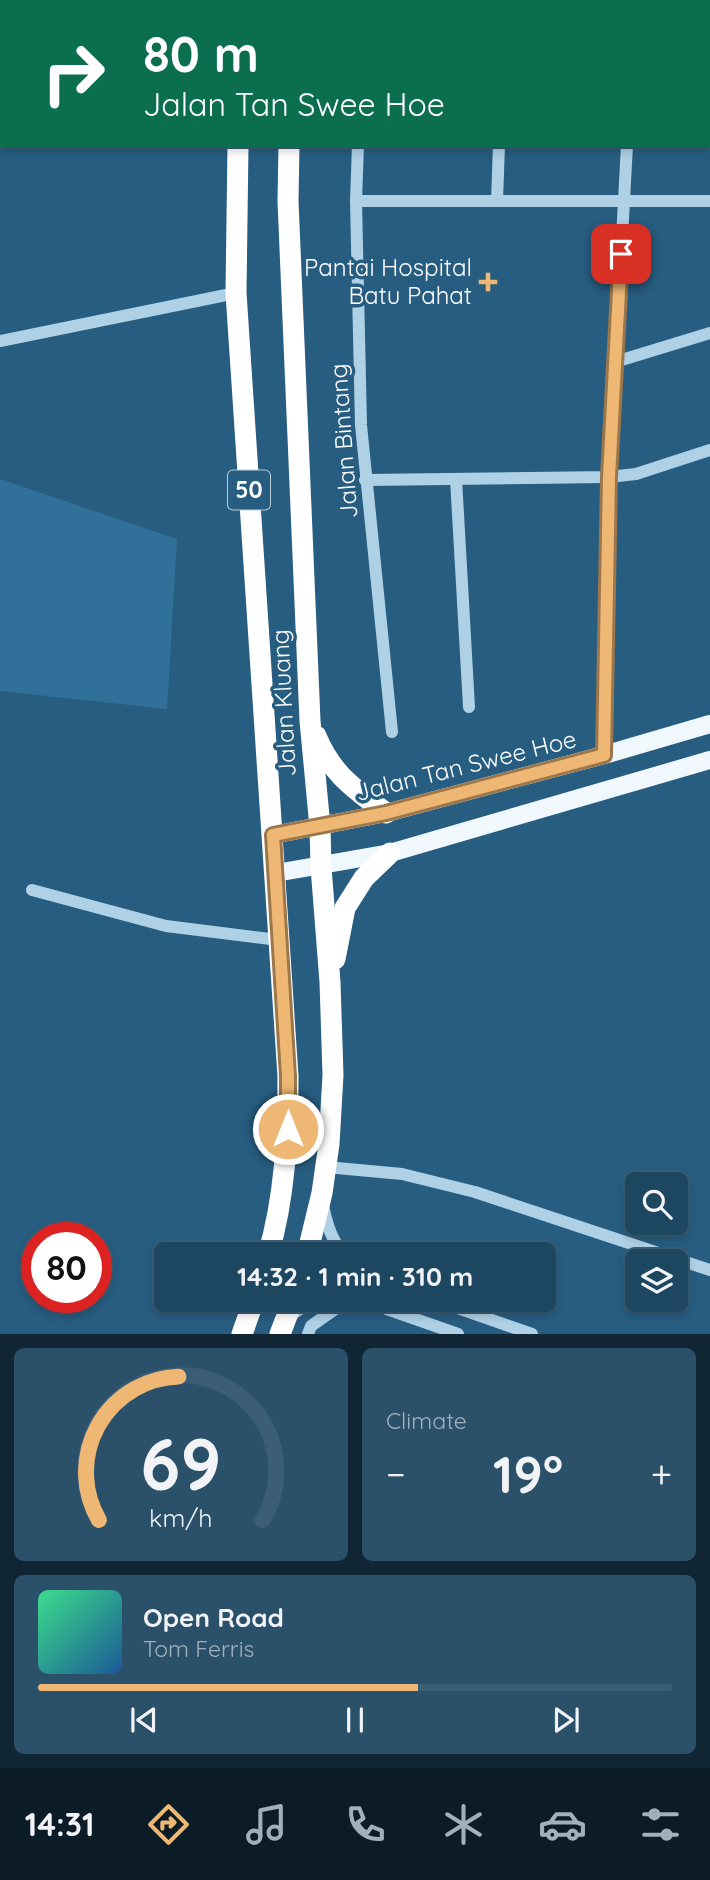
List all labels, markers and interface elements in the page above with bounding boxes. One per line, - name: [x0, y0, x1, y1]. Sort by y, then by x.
- text: 80 m: [143, 23, 259, 84]
- icon: right: [28, 28, 119, 119]
- text: Jalan Tan Swee Hoe: [143, 84, 445, 124]
- pin: [591, 224, 651, 284]
- icon: arrive: [602, 235, 640, 273]
- place label: Pantai Hospital Batu Pahat: [304, 252, 472, 310]
- marker: Pantai Hospital Batu Pahat: [478, 272, 498, 292]
- street label: Jalan Bintang: [323, 363, 363, 519]
- road number: 50: [228, 470, 270, 510]
- street label: Jalan Kluang: [264, 629, 302, 777]
- street label: Jalan Tan Swee Hoe: [352, 723, 579, 807]
- position arrow: [251, 1092, 325, 1166]
- map controls: [625, 1172, 688, 1312]
- button: search: [625, 1172, 688, 1235]
- speed limit sign: 80: [21, 1222, 112, 1313]
- button: layers: [625, 1249, 688, 1312]
- text: 14:32 · 1 min · 310 m: [237, 1260, 473, 1293]
- text: Climate: [386, 1406, 467, 1435]
- text: 69: [140, 1418, 222, 1509]
- text: 19°: [493, 1441, 563, 1506]
- text: −: [386, 1450, 406, 1498]
- text: +: [651, 1450, 672, 1498]
- text: km/h: [149, 1502, 213, 1533]
- text: Open Road: [143, 1601, 284, 1634]
- text: Tom Ferris: [143, 1634, 254, 1663]
- icon: previous: [125, 1701, 163, 1739]
- icon: pause: [336, 1701, 374, 1739]
- icon: next: [547, 1701, 585, 1739]
- icon: directions: [144, 1800, 193, 1849]
- icon: music: [242, 1800, 291, 1849]
- icon: phone: [341, 1800, 390, 1849]
- icon: climate: [439, 1800, 488, 1849]
- icon: car: [538, 1800, 587, 1849]
- icon: filters: [636, 1800, 685, 1849]
- text: 14:31: [25, 1804, 94, 1844]

